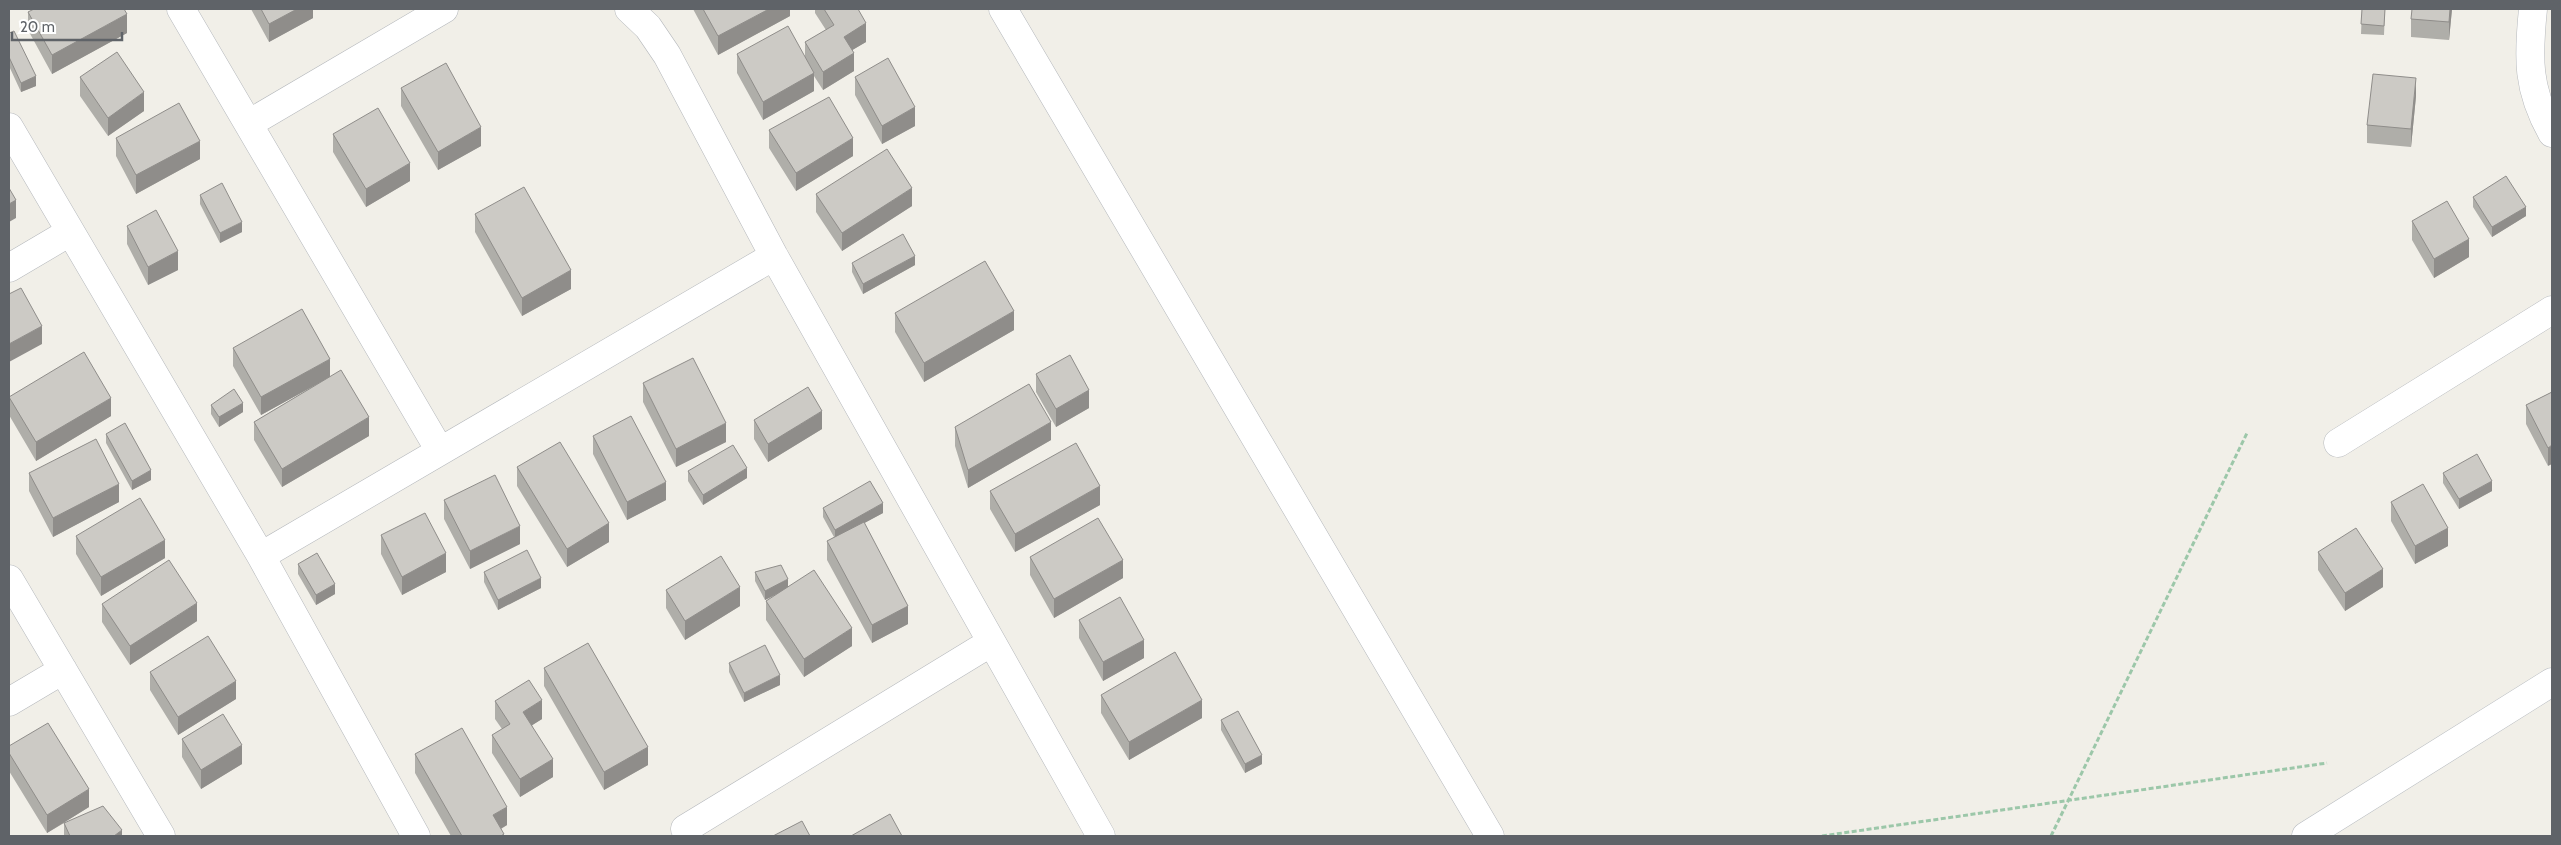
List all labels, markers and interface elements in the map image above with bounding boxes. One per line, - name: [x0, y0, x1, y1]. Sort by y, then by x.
- scale bar: [12, 10, 122, 42]
- text: 20 m: [20, 18, 55, 36]

